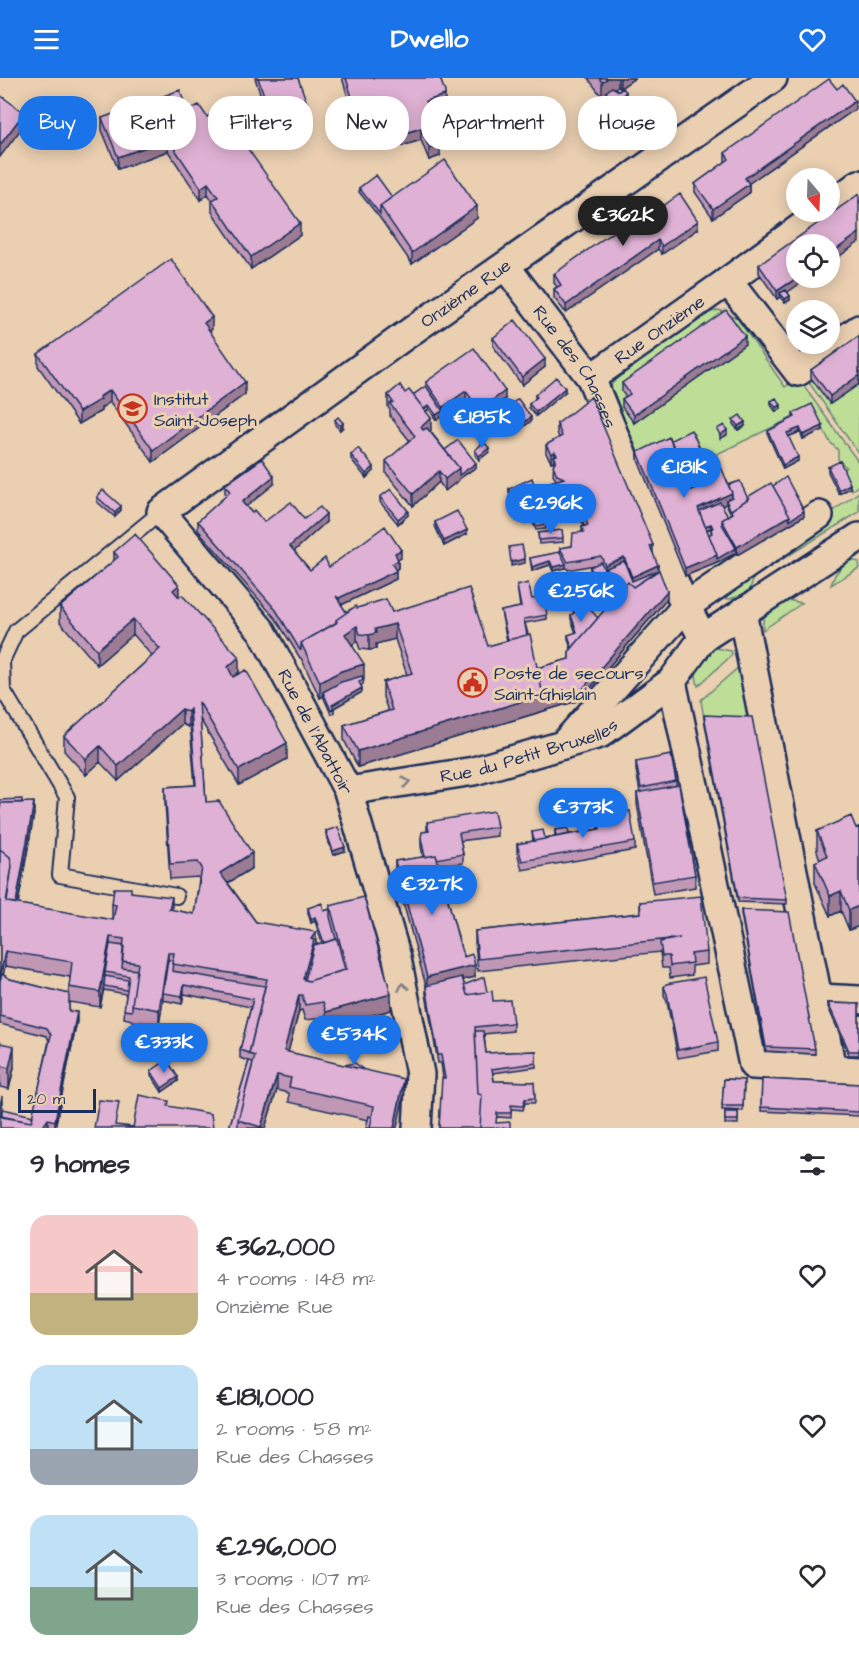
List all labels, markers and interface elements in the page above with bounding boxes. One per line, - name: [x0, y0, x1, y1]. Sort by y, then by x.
- text: Dwello: [391, 20, 468, 58]
- icon: menu: [30, 23, 63, 56]
- icon: heart: [796, 23, 829, 56]
- chip: Buy: [18, 96, 97, 150]
- chip: Rent: [109, 96, 196, 150]
- chip: Filters: [208, 96, 313, 150]
- chip: New: [325, 96, 409, 150]
- chip: Apartment: [421, 96, 566, 150]
- chip: House: [578, 96, 677, 150]
- north arrow: [786, 168, 840, 222]
- map controls: [786, 168, 840, 354]
- pin: €362K: [581, 196, 665, 247]
- text: €362K: [592, 201, 654, 229]
- button: locate: [786, 234, 840, 288]
- street label: Onzième Rue: [415, 253, 516, 334]
- street label: Rue Onzième: [609, 289, 710, 370]
- street label: Rue des Chasses: [527, 300, 623, 432]
- button: layers: [786, 300, 840, 354]
- place label: Institut Saint-Joseph: [154, 387, 257, 433]
- school or university icon: Institut Saint-Joseph: [117, 393, 149, 425]
- pin: €185K: [440, 398, 524, 449]
- text: €185K: [453, 403, 511, 431]
- pin: €181K: [642, 448, 726, 499]
- text: €181K: [661, 453, 707, 481]
- pin: €296K: [509, 484, 593, 535]
- text: €296K: [519, 489, 583, 517]
- pin: €256K: [539, 572, 623, 623]
- text: €256K: [548, 577, 614, 605]
- place label: Poste de secours Saint-Ghislain: [494, 661, 643, 707]
- street label: Rue de l'Abattoir: [271, 665, 359, 799]
- public building icon: Poste de secours Saint-Ghislain: [457, 667, 489, 699]
- street label: Rue du Petit Bruxelles: [438, 712, 623, 789]
- one-way arrow: [401, 777, 411, 789]
- pin: €373K: [541, 788, 625, 839]
- text: €373K: [553, 793, 613, 821]
- pin: €327K: [390, 865, 474, 916]
- text: €327K: [401, 870, 463, 898]
- one-way arrow: [397, 983, 410, 993]
- pin: €534K: [312, 1015, 396, 1066]
- text: €534K: [321, 1020, 387, 1048]
- pin: €333K: [122, 1023, 206, 1074]
- text: €333K: [135, 1028, 193, 1056]
- scale bar: [18, 1086, 96, 1114]
- text: 20 m: [27, 1088, 65, 1110]
- text: 9 homes: [30, 1146, 130, 1182]
- icon: filters: [796, 1148, 829, 1181]
- text: €362,000: [216, 1229, 335, 1265]
- icon: home: [78, 1239, 150, 1311]
- icon: heart: [796, 1259, 829, 1292]
- text: 4 rooms · 148 m²: [216, 1265, 376, 1293]
- text: Onzième Rue: [216, 1293, 333, 1321]
- text: €181,000: [216, 1379, 314, 1415]
- icon: home: [78, 1389, 150, 1461]
- icon: heart: [796, 1409, 829, 1442]
- text: 2 rooms · 58 m²: [216, 1415, 372, 1443]
- text: Rue des Chasses: [216, 1443, 374, 1471]
- text: €296,000: [216, 1529, 336, 1565]
- icon: home: [78, 1539, 150, 1611]
- icon: heart: [796, 1559, 829, 1592]
- text: 3 rooms · 107 m²: [216, 1565, 371, 1593]
- text: Rue des Chasses: [216, 1593, 374, 1621]

